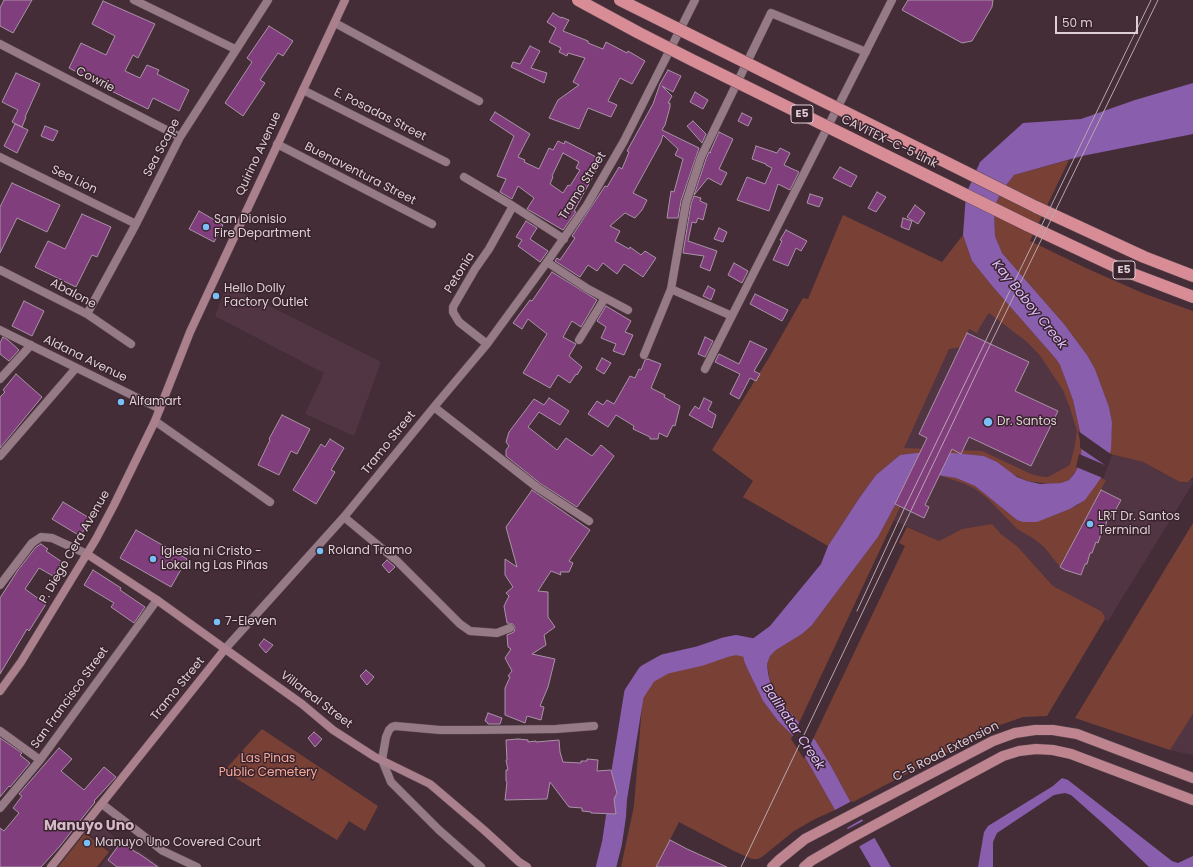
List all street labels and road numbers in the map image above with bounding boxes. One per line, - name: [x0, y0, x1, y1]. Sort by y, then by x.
- street label: Cowrie: [73, 64, 117, 96]
- street label: E. Posadas Street: [331, 85, 429, 145]
- road number: E5: [791, 105, 813, 123]
- street label: Quirino Avenue: [233, 110, 285, 198]
- street label: CAVITEX–C-5 Link: [839, 112, 939, 172]
- street label: Sea Scape: [141, 116, 183, 180]
- street label: Buenaventura Street: [302, 140, 418, 208]
- street label: Tramo Street: [556, 149, 610, 223]
- street label: Sea Lion: [49, 163, 99, 197]
- street label: Petonia: [442, 250, 478, 296]
- road number: E5: [1113, 261, 1135, 279]
- street label: Abalone: [48, 276, 98, 312]
- street label: Aldana Avenue: [41, 333, 129, 385]
- street label: Tramo Street: [359, 408, 419, 478]
- street label: P. Diego Cera Avenue: [37, 488, 113, 606]
- street label: San Francisco Street: [28, 644, 112, 752]
- street label: Tramo Street: [148, 654, 208, 724]
- street label: Villareal Street: [277, 668, 355, 732]
- street label: C-5 Road Extension: [891, 719, 1001, 785]

